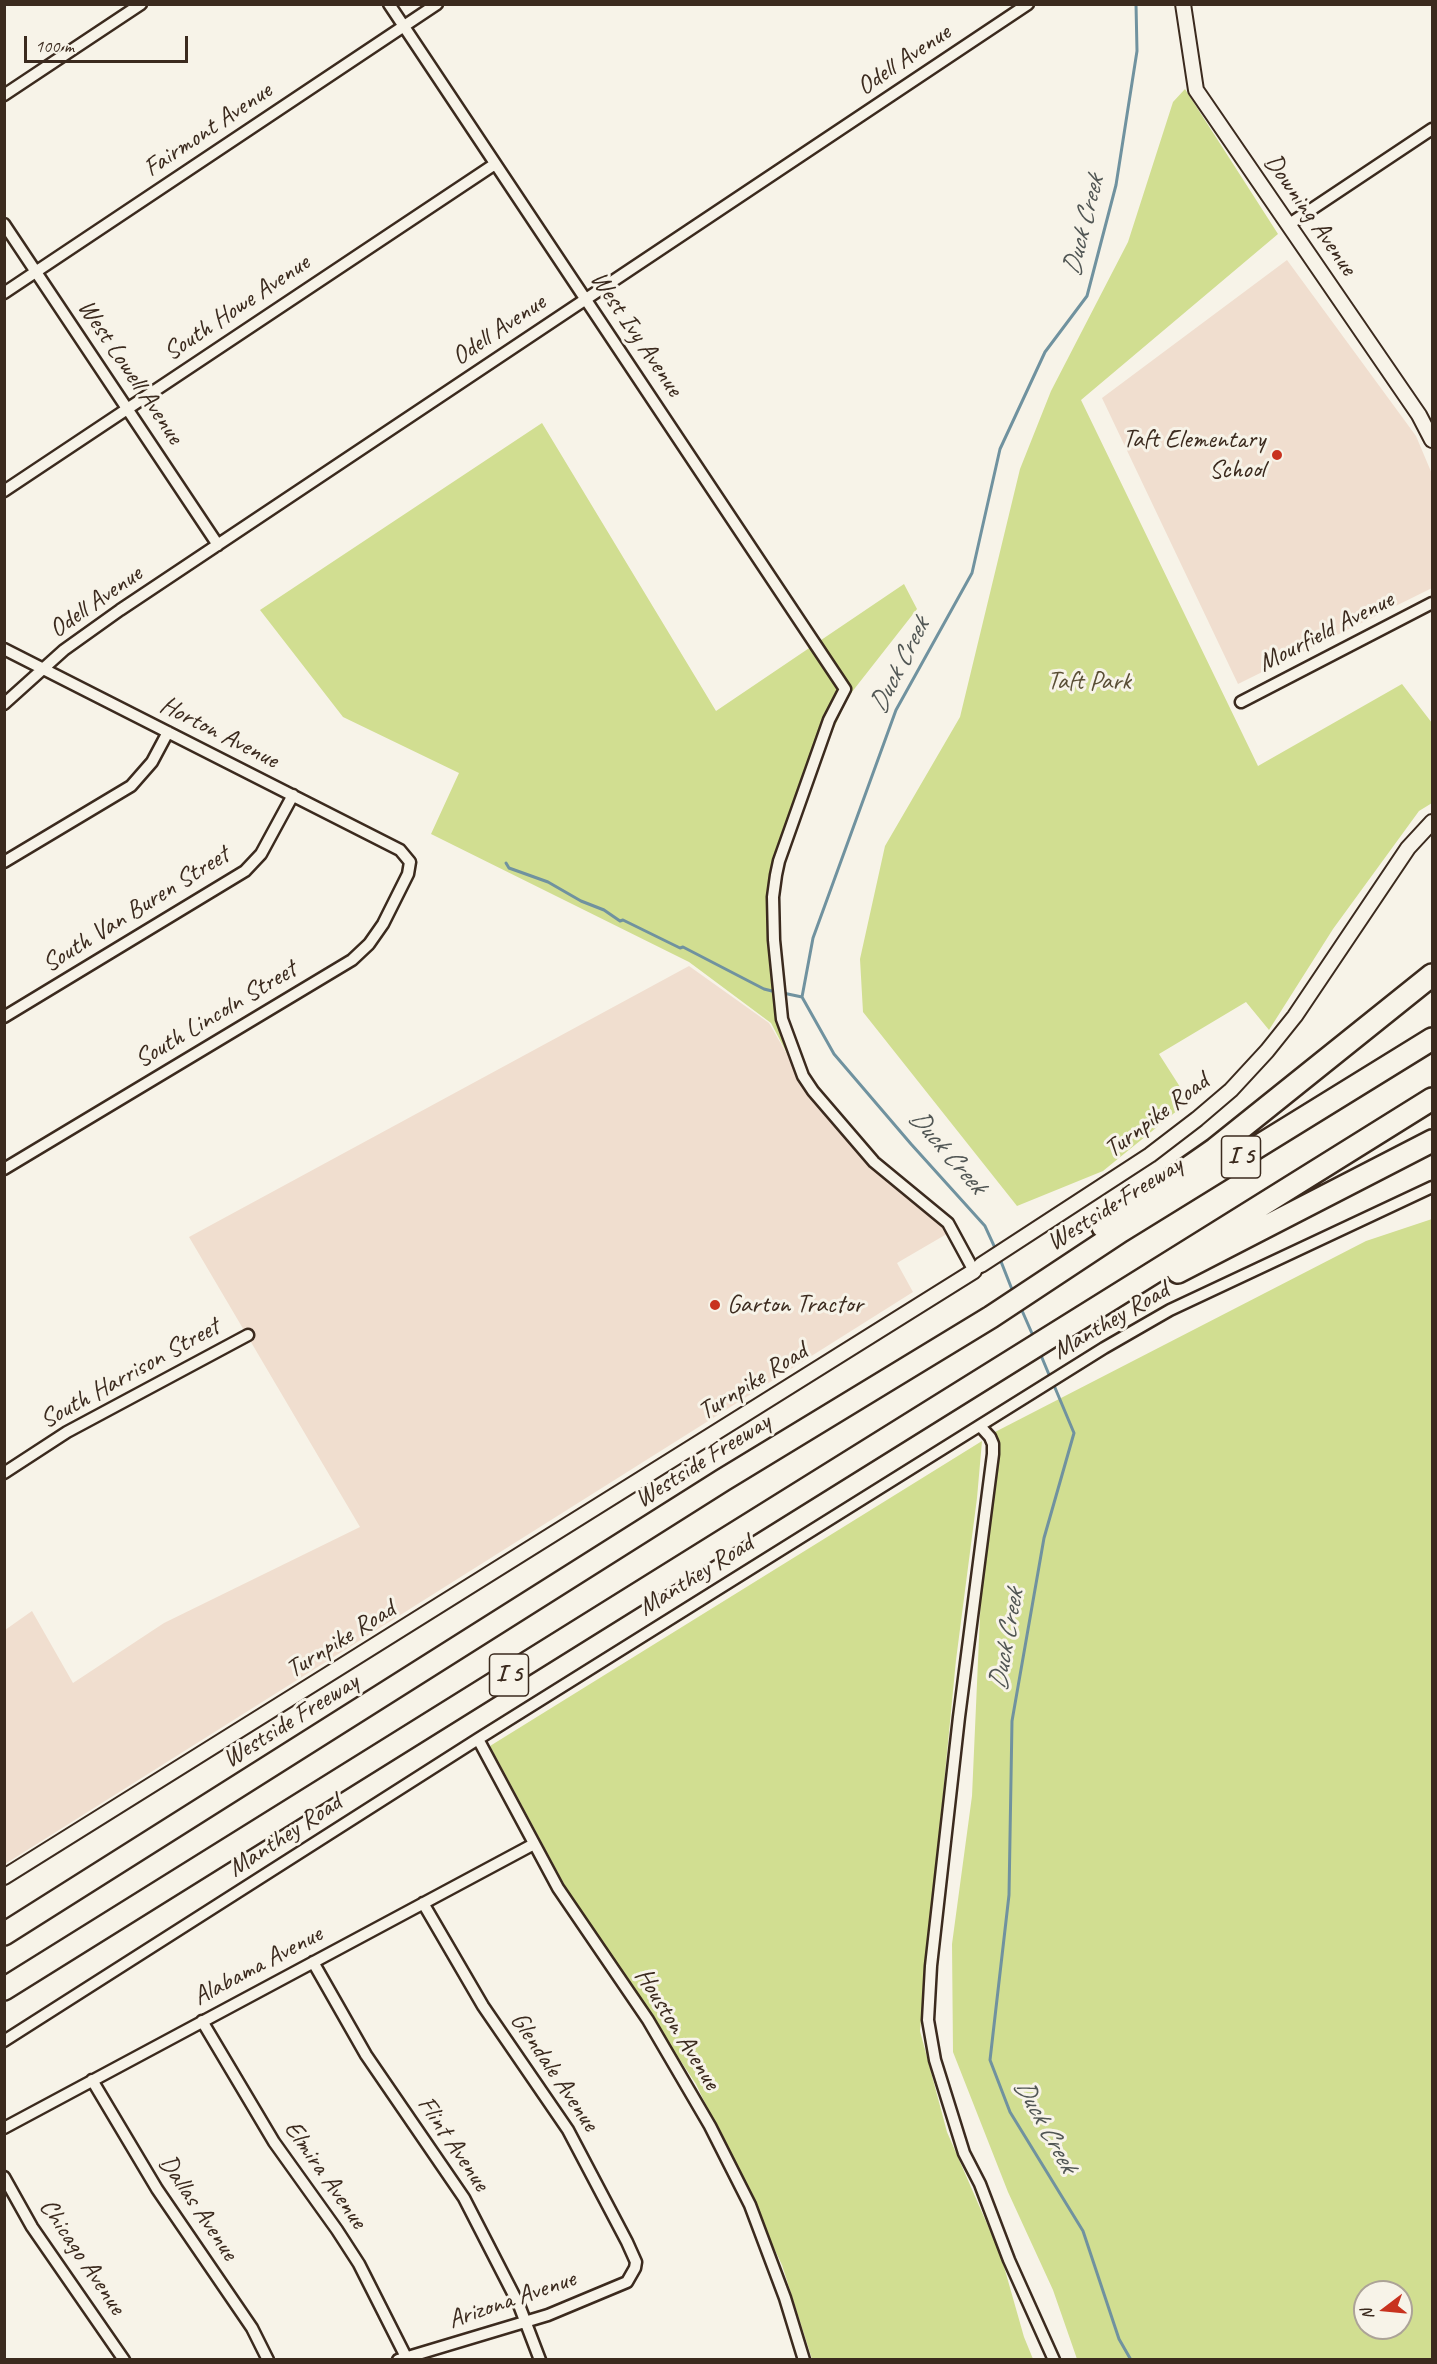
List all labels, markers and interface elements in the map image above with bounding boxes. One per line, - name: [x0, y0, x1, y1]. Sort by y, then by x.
- street label: Odell Avenue: [851, 17, 957, 103]
- scale bar: [27, 24, 190, 62]
- text: 100 m: [35, 35, 74, 57]
- street label: Fairmont Avenue: [138, 76, 278, 184]
- street label: Downing Avenue: [1257, 148, 1363, 282]
- water label: Duck Creek: [1056, 173, 1112, 279]
- street label: South Howe Avenue: [158, 248, 316, 368]
- street label: West Ivy Avenue: [583, 265, 689, 403]
- street label: Odell Avenue: [446, 287, 552, 373]
- street label: West Lowell Avenue: [70, 294, 190, 450]
- place label: Taft Elementary School: [1122, 424, 1265, 485]
- marker: Taft Elementary School: [1270, 448, 1284, 462]
- street label: Odell Avenue: [43, 559, 149, 645]
- street label: Mourfield Avenue: [1253, 585, 1399, 679]
- water label: Duck Creek: [863, 613, 937, 719]
- park label: Taft Park: [1047, 666, 1131, 698]
- street label: Horton Avenue: [155, 690, 283, 776]
- street label: South Van Buren Street: [37, 840, 235, 980]
- street label: South Lincoln Street: [129, 954, 303, 1076]
- street label: Turnpike Road: [1099, 1067, 1215, 1165]
- water label: Duck Creek: [901, 1103, 993, 1201]
- road number: I 5: [1222, 1136, 1260, 1178]
- street label: Westside Freeway: [1041, 1150, 1189, 1258]
- street label: Manthey Road: [1047, 1275, 1175, 1367]
- place label: Garton Tractor: [727, 1289, 863, 1321]
- marker: Garton Tractor: [708, 1298, 722, 1312]
- street label: South Harrison Street: [35, 1312, 225, 1436]
- street label: Turnpike Road: [693, 1336, 813, 1428]
- street label: Westside Freeway: [629, 1407, 777, 1515]
- street label: Manthey Road: [633, 1529, 759, 1623]
- water label: Duck Creek: [982, 1587, 1032, 1693]
- street label: Turnpike Road: [281, 1594, 401, 1686]
- road number: I 5: [490, 1654, 528, 1696]
- street label: Westside Freeway: [217, 1667, 365, 1775]
- street label: Manthey Road: [222, 1788, 348, 1884]
- street label: Alabama Avenue: [188, 1919, 328, 2013]
- street label: Houston Avenue: [627, 1962, 727, 2096]
- street label: Glendale Avenue: [503, 2006, 605, 2138]
- water label: Duck Creek: [1006, 2074, 1084, 2178]
- street label: Flint Avenue: [410, 2091, 496, 2197]
- street label: Elmira Avenue: [276, 2115, 374, 2235]
- street label: Dallas Avenue: [151, 2149, 245, 2267]
- street label: Chicago Avenue: [32, 2193, 132, 2321]
- street label: Arizona Avenue: [444, 2264, 580, 2336]
- north arrow: [1353, 2280, 1413, 2340]
- text: N: [1357, 2307, 1379, 2322]

